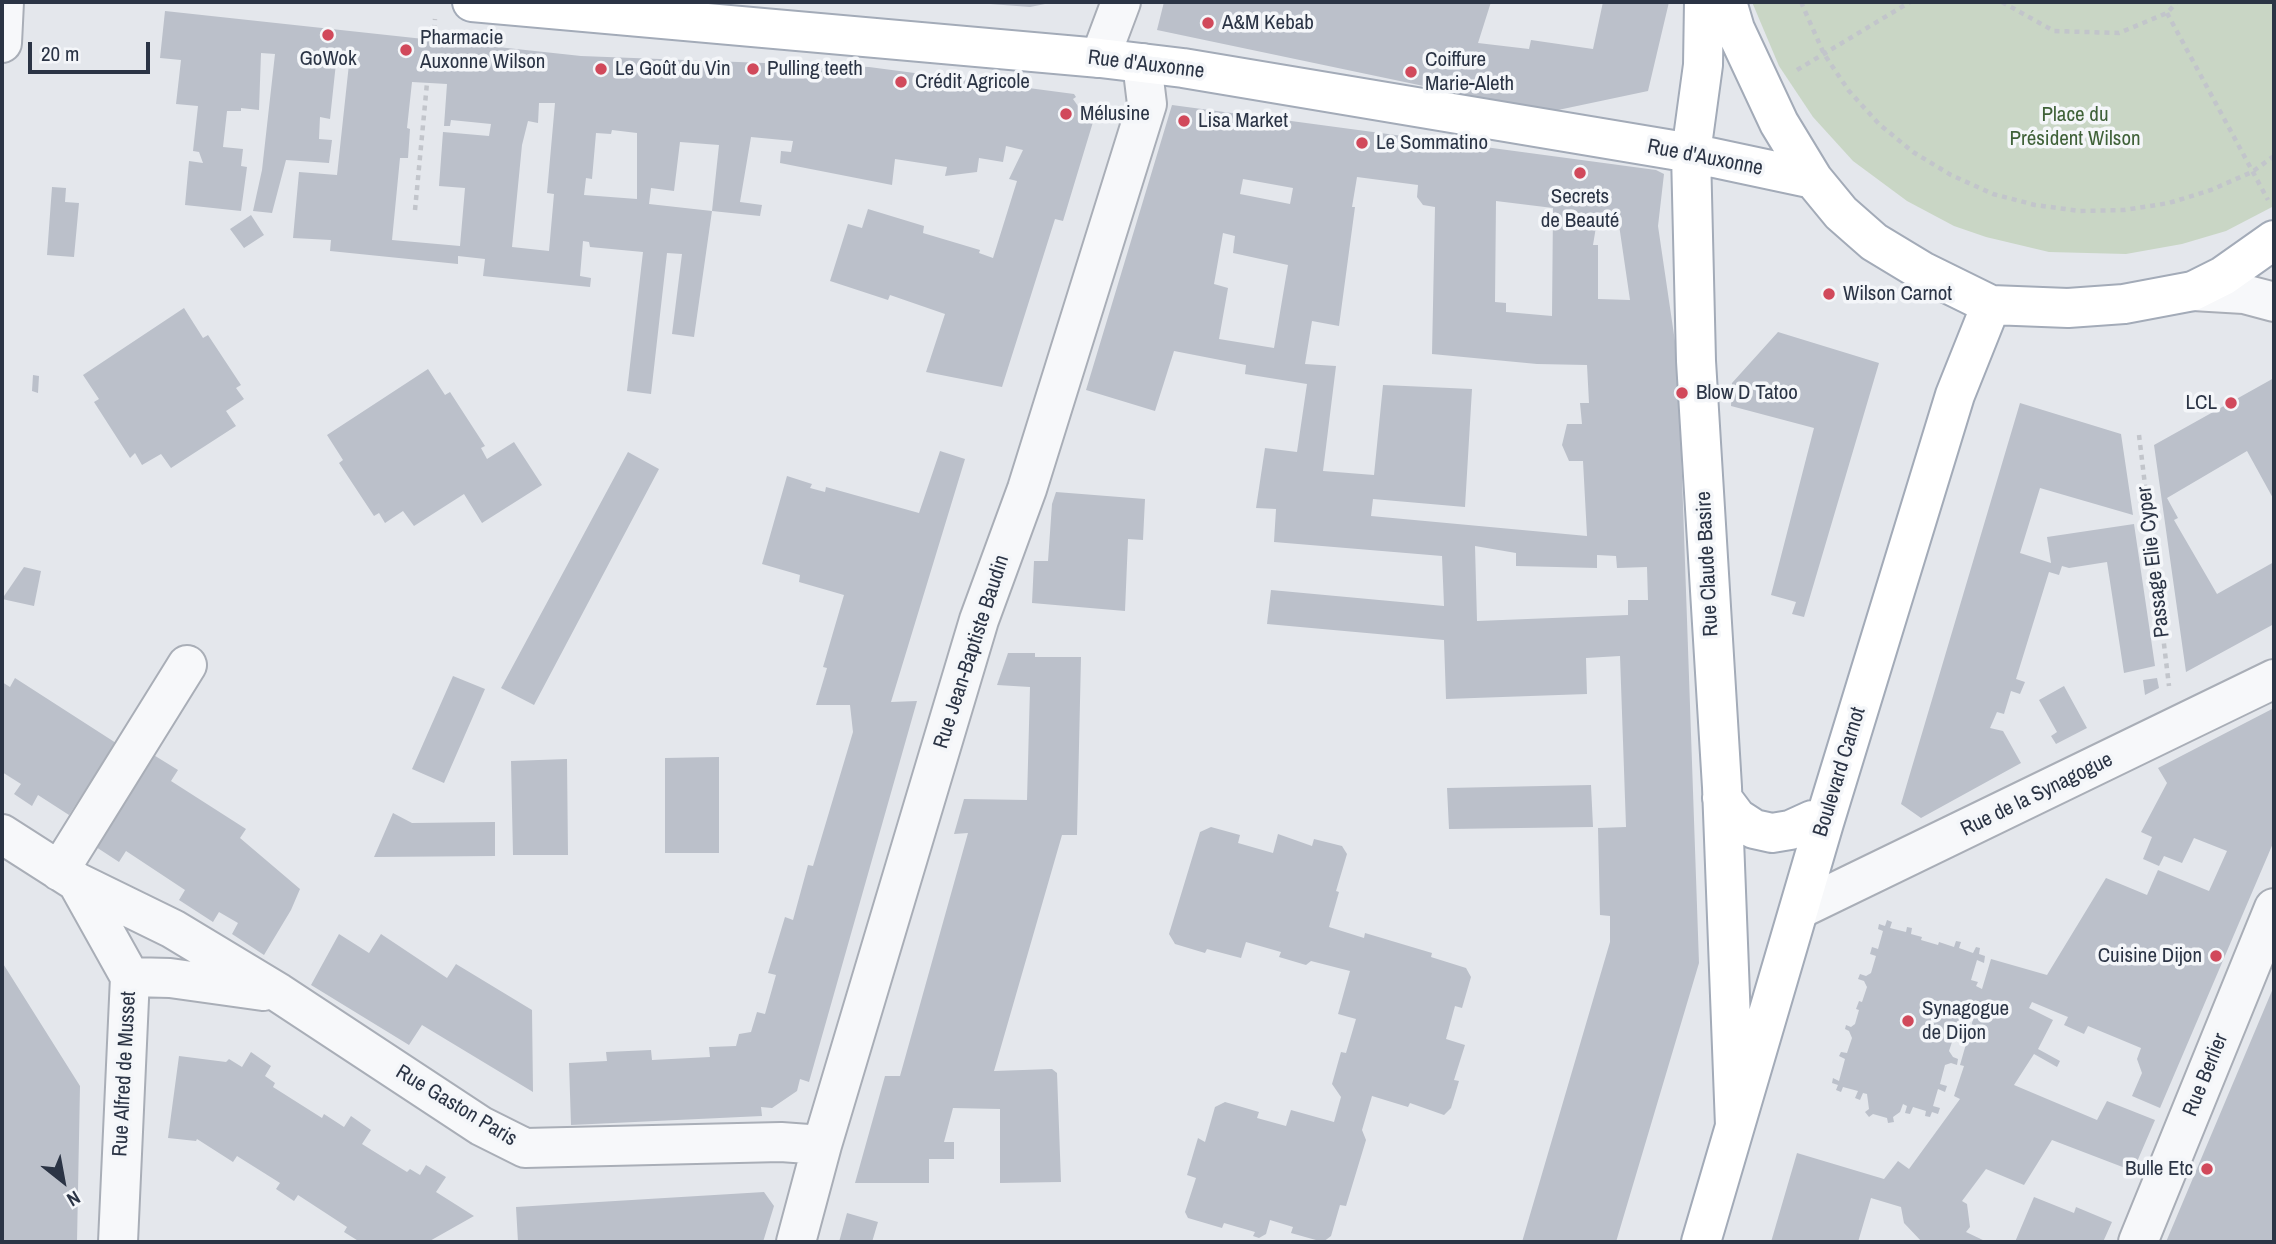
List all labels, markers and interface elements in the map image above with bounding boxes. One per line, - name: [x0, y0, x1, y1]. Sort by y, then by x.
- place label: A&M Kebab: [1222, 10, 1314, 36]
- marker: A&M Kebab: [1200, 15, 1216, 31]
- place label: Pharmacie Auxonne Wilson: [420, 25, 545, 75]
- marker: GoWok: [320, 27, 336, 43]
- scale bar: [32, 28, 154, 72]
- text: 20 m: [41, 39, 79, 68]
- marker: Pharmacie Auxonne Wilson: [398, 42, 414, 58]
- street label: Rue d'Auxonne: [1086, 45, 1206, 85]
- place label: GoWok: [299, 46, 357, 72]
- place label: Coiffure Marie-Aleth: [1425, 47, 1514, 97]
- place label: Le Goût du Vin: [615, 56, 731, 82]
- place label: Pulling teeth: [767, 56, 863, 82]
- marker: Le Goût du Vin: [593, 61, 609, 77]
- marker: Pulling teeth: [745, 61, 761, 77]
- marker: Coiffure Marie-Aleth: [1403, 64, 1419, 80]
- place label: Crédit Agricole: [915, 69, 1030, 95]
- marker: Crédit Agricole: [893, 74, 909, 90]
- place label: Mélusine: [1080, 101, 1150, 127]
- park label: Place du Président Wilson: [2009, 102, 2141, 152]
- marker: Mélusine: [1058, 106, 1074, 122]
- place label: Lisa Market: [1198, 108, 1288, 134]
- marker: Lisa Market: [1176, 113, 1192, 129]
- place label: Le Sommatino: [1376, 130, 1488, 156]
- street label: Rue d'Auxonne: [1645, 134, 1765, 182]
- marker: Le Sommatino: [1354, 135, 1370, 151]
- marker: Secrets de Beauté: [1572, 165, 1588, 181]
- place label: Secrets de Beauté: [1541, 184, 1619, 234]
- place label: Wilson Carnot: [1843, 281, 1952, 307]
- marker: Wilson Carnot: [1821, 286, 1837, 302]
- place label: Blow D Tatoo: [1696, 380, 1798, 406]
- marker: Blow D Tatoo: [1674, 385, 1690, 401]
- place label: LCL: [2185, 390, 2217, 416]
- marker: LCL: [2223, 395, 2239, 411]
- street label: Passage Elie Cyper: [2132, 485, 2176, 639]
- street label: Rue Claude Basire: [1692, 491, 1724, 637]
- street label: Rue Jean-Baptiste Baudin: [929, 552, 1015, 752]
- street label: Boulevard Carnot: [1808, 704, 1872, 840]
- street label: Rue de la Synagogue: [1957, 747, 2117, 843]
- place label: Cuisine Dijon: [2098, 943, 2202, 969]
- marker: Cuisine Dijon: [2208, 948, 2224, 964]
- street label: Rue Alfred de Musset: [108, 991, 142, 1157]
- place label: Synagogue de Dijon: [1922, 996, 2009, 1046]
- marker: Synagogue de Dijon: [1900, 1013, 1916, 1029]
- street label: Rue Berlier: [2178, 1030, 2234, 1120]
- street label: Rue Gaston Paris: [391, 1060, 521, 1152]
- north arrow: [28, 1146, 98, 1216]
- place label: Bulle Etc: [2125, 1156, 2193, 1182]
- marker: Bulle Etc: [2199, 1161, 2215, 1177]
- text: N: [62, 1185, 85, 1213]

